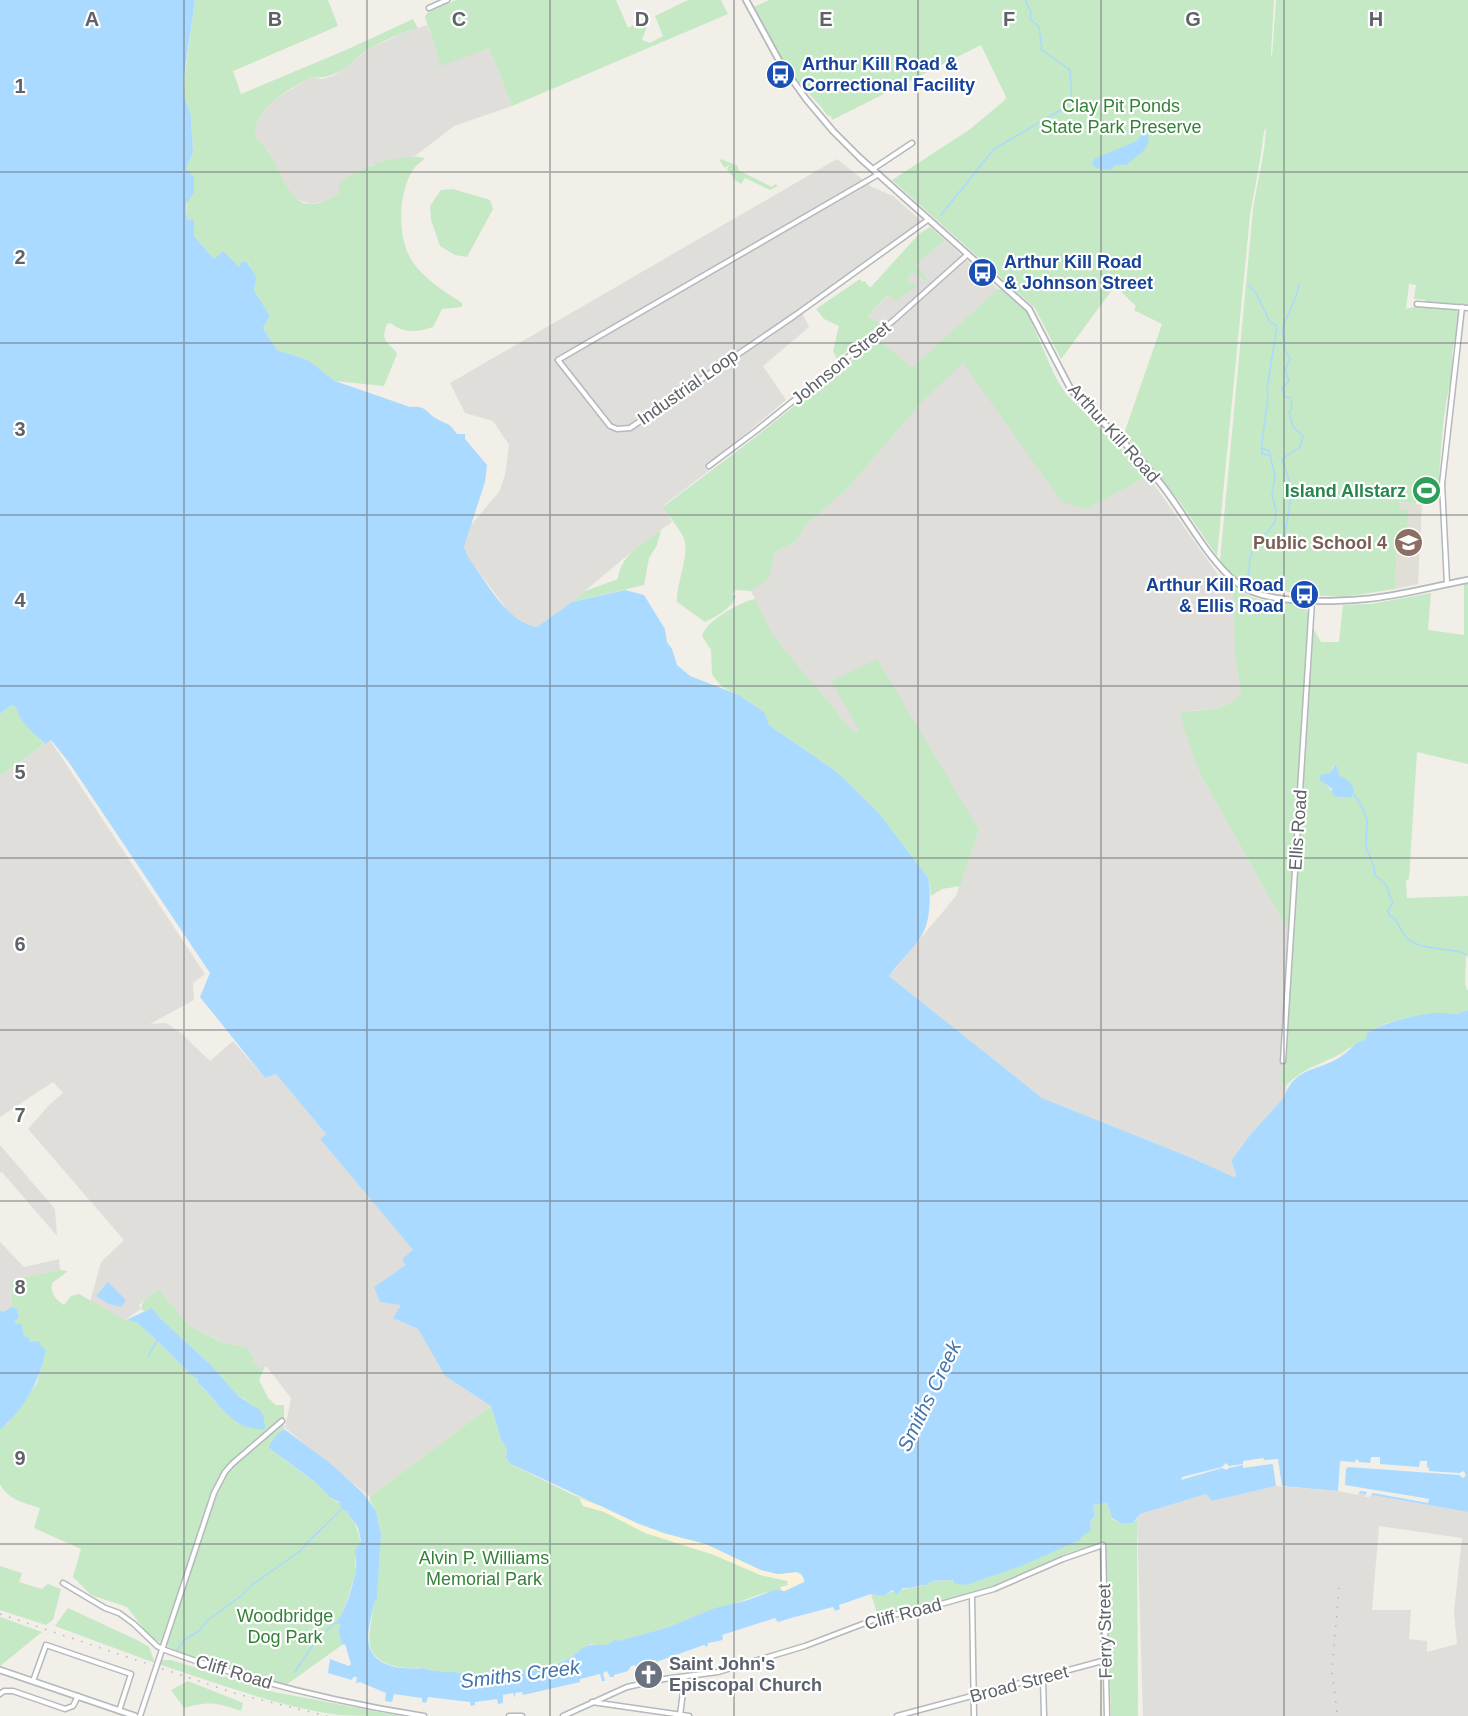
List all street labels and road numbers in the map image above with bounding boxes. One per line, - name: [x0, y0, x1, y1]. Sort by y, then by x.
- street label: Johnson Street: [788, 317, 894, 409]
- street label: Industrial Loop: [634, 345, 742, 429]
- street label: Arthur Kill Road: [1064, 379, 1164, 487]
- street label: Ellis Road: [1285, 789, 1311, 871]
- street label: Ferry Street: [1094, 1583, 1116, 1679]
- street label: Cliff Road: [862, 1594, 944, 1634]
- street label: Cliff Road: [193, 1651, 275, 1693]
- street label: Broad Street: [968, 1661, 1070, 1707]

